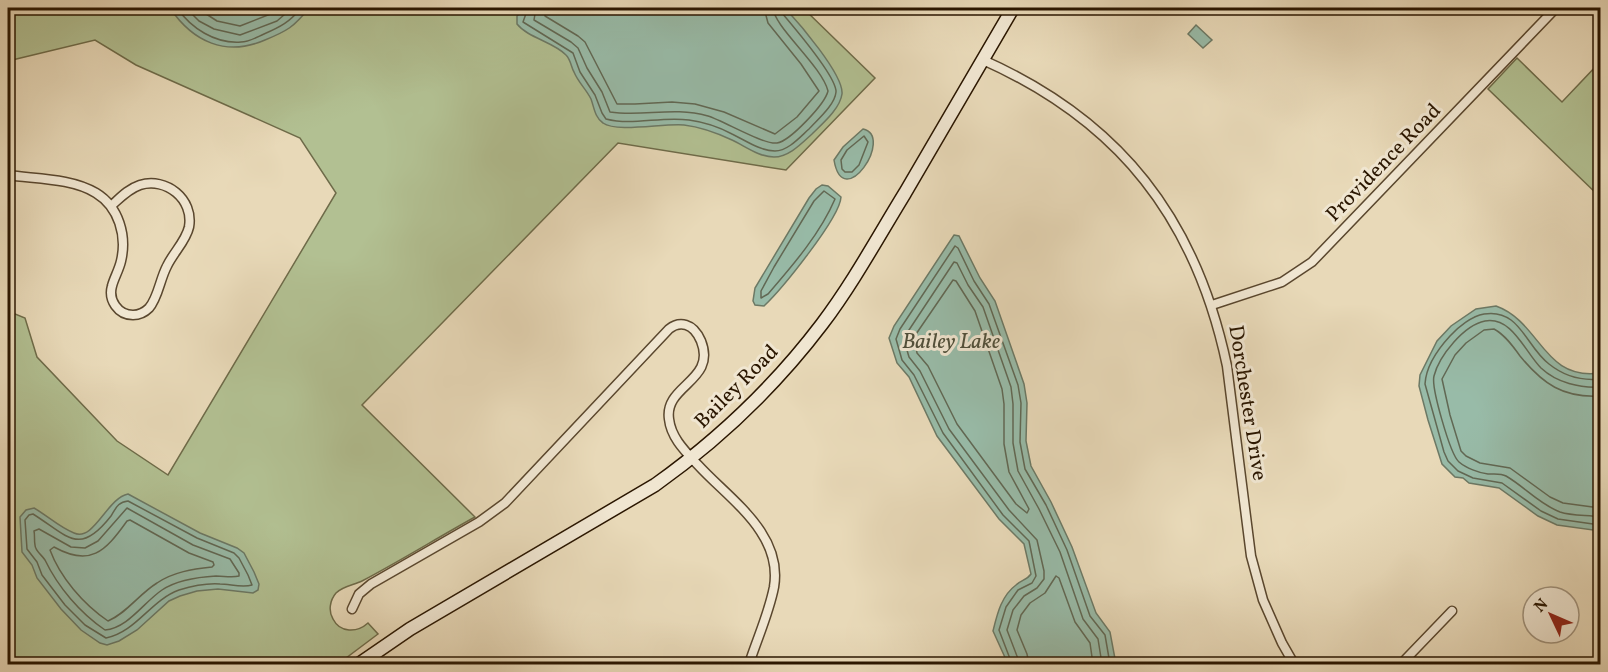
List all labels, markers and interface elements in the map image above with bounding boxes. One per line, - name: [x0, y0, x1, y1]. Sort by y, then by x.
- street label: Providence Road: [1320, 97, 1448, 229]
- street label: Dorchester Drive: [1220, 323, 1274, 483]
- water label: Bailey Lake: [902, 327, 1000, 358]
- street label: Bailey Road: [688, 338, 786, 436]
- north arrow: [1521, 585, 1581, 645]
- text: N: [1530, 594, 1554, 618]

